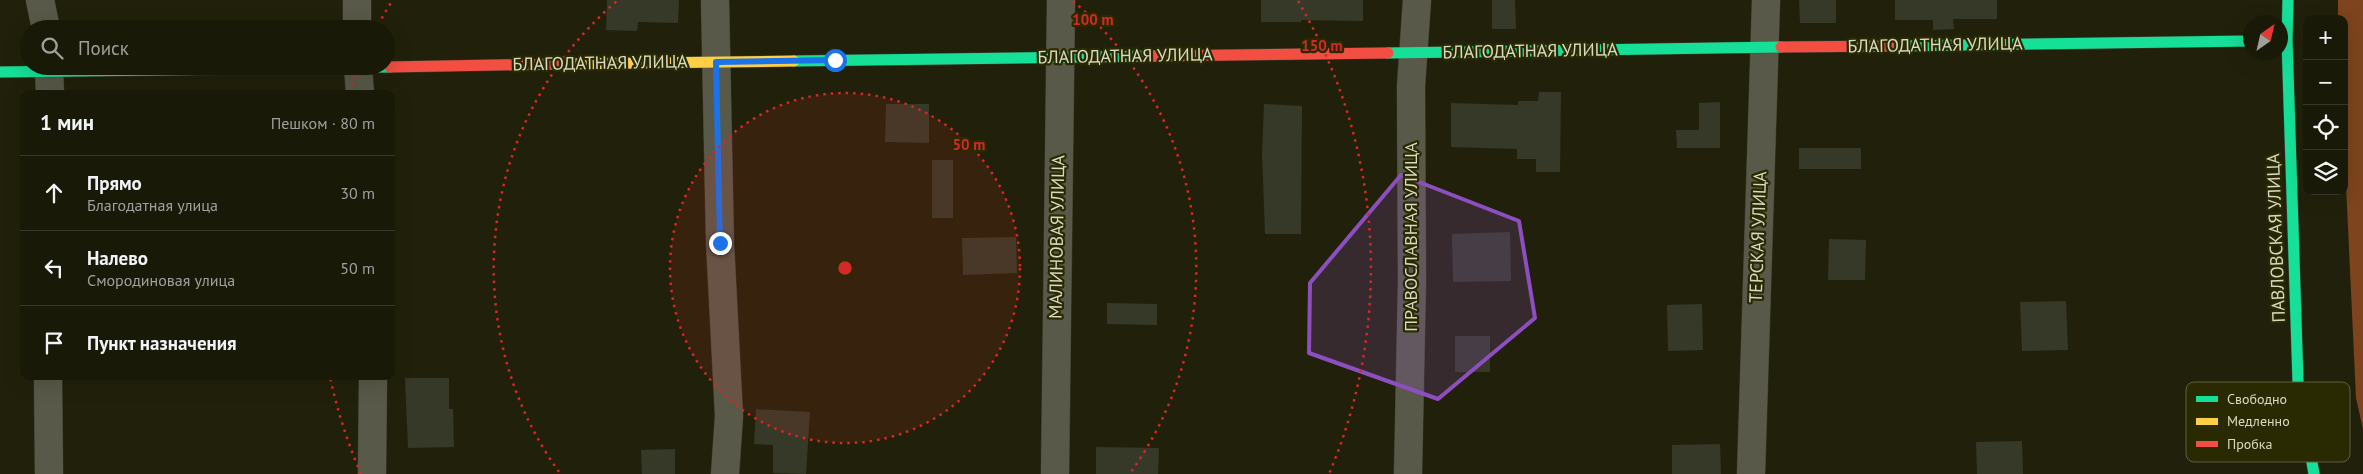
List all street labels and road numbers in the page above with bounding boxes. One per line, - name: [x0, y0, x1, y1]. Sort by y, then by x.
- street label: БЛАГОДАТНАЯ УЛИЦА: [1847, 31, 2023, 58]
- street label: БЛАГОДАТНАЯ УЛИЦА: [1442, 37, 1618, 64]
- street label: БЛАГОДАТНАЯ УЛИЦА: [1037, 42, 1213, 69]
- street label: БЛАГОДАТНАЯ УЛИЦА: [512, 49, 688, 76]
- street label: ПРАВОСЛАВНАЯ УЛИЦА: [1399, 142, 1422, 332]
- street label: ПАВЛОВСКАЯ УЛИЦА: [2261, 153, 2290, 323]
- street label: МАЛИНОВАЯ УЛИЦА: [1044, 154, 1069, 319]
- street label: ТЕРСКАЯ УЛИЦА: [1744, 170, 1771, 303]

